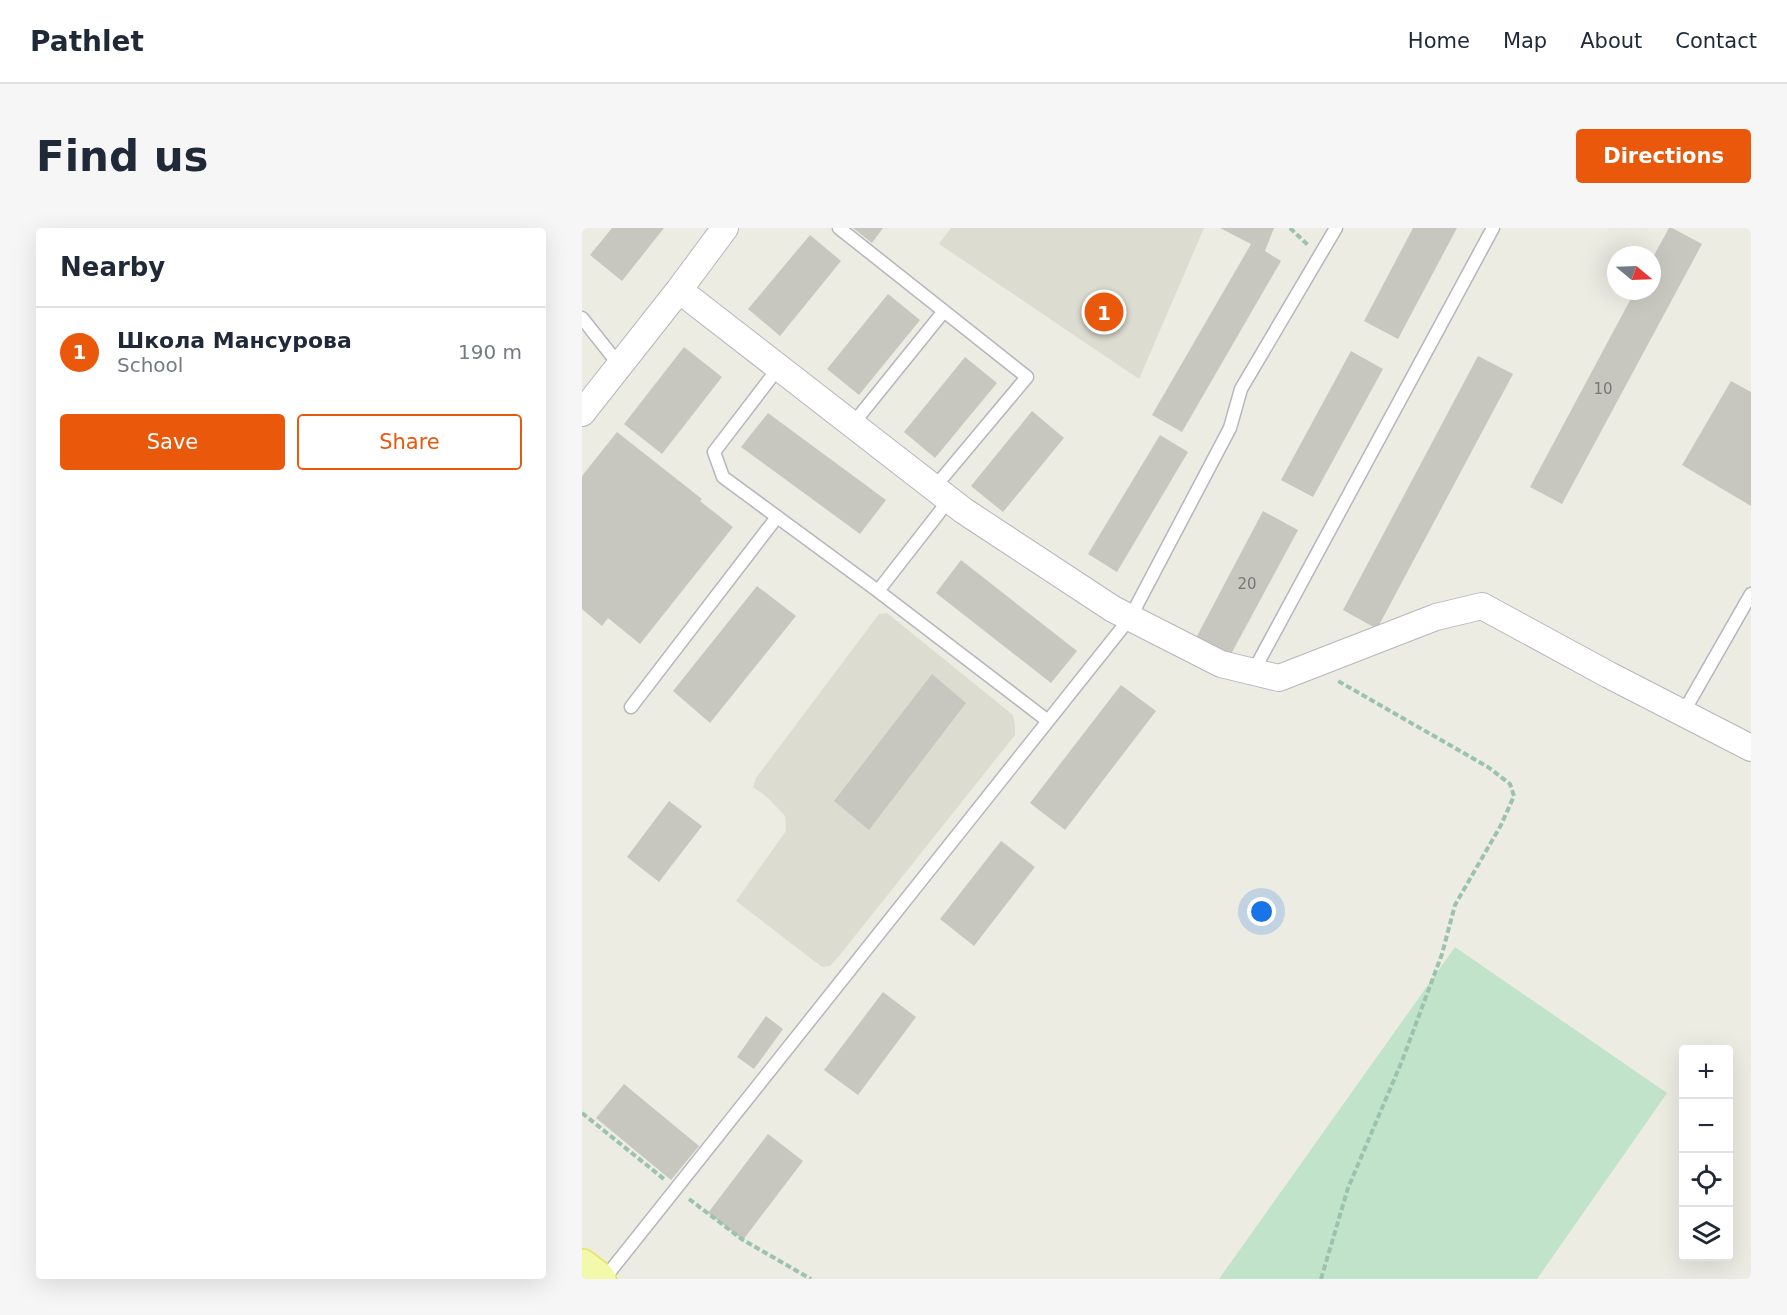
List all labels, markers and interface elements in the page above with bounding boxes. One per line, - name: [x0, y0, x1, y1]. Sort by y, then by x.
- text: Pathlet: [30, 25, 144, 58]
- text: Home: [1408, 29, 1470, 53]
- text: Map: [1503, 29, 1547, 53]
- text: About: [1580, 29, 1642, 53]
- text: Contact: [1675, 29, 1757, 53]
- button: Directions: [1576, 129, 1751, 183]
- text: Find us: [36, 132, 209, 181]
- north arrow: [1607, 246, 1661, 300]
- text: Nearby: [60, 252, 165, 282]
- pin: 1: [1084, 290, 1124, 334]
- text: Школа Мансурова: [117, 328, 352, 353]
- text: 1: [73, 340, 86, 364]
- text: 190 m: [458, 340, 522, 364]
- text: School: [117, 353, 183, 377]
- house number: 10: [1593, 380, 1613, 398]
- button: Save: [60, 414, 285, 470]
- button: Share: [297, 414, 522, 470]
- house number: 20: [1237, 575, 1257, 593]
- your location: [1247, 897, 1276, 926]
- map controls: [1679, 1045, 1733, 1261]
- button: +: [1679, 1045, 1733, 1099]
- button: −: [1679, 1099, 1733, 1153]
- button: locate: [1679, 1153, 1733, 1207]
- button: layers: [1679, 1207, 1733, 1261]

